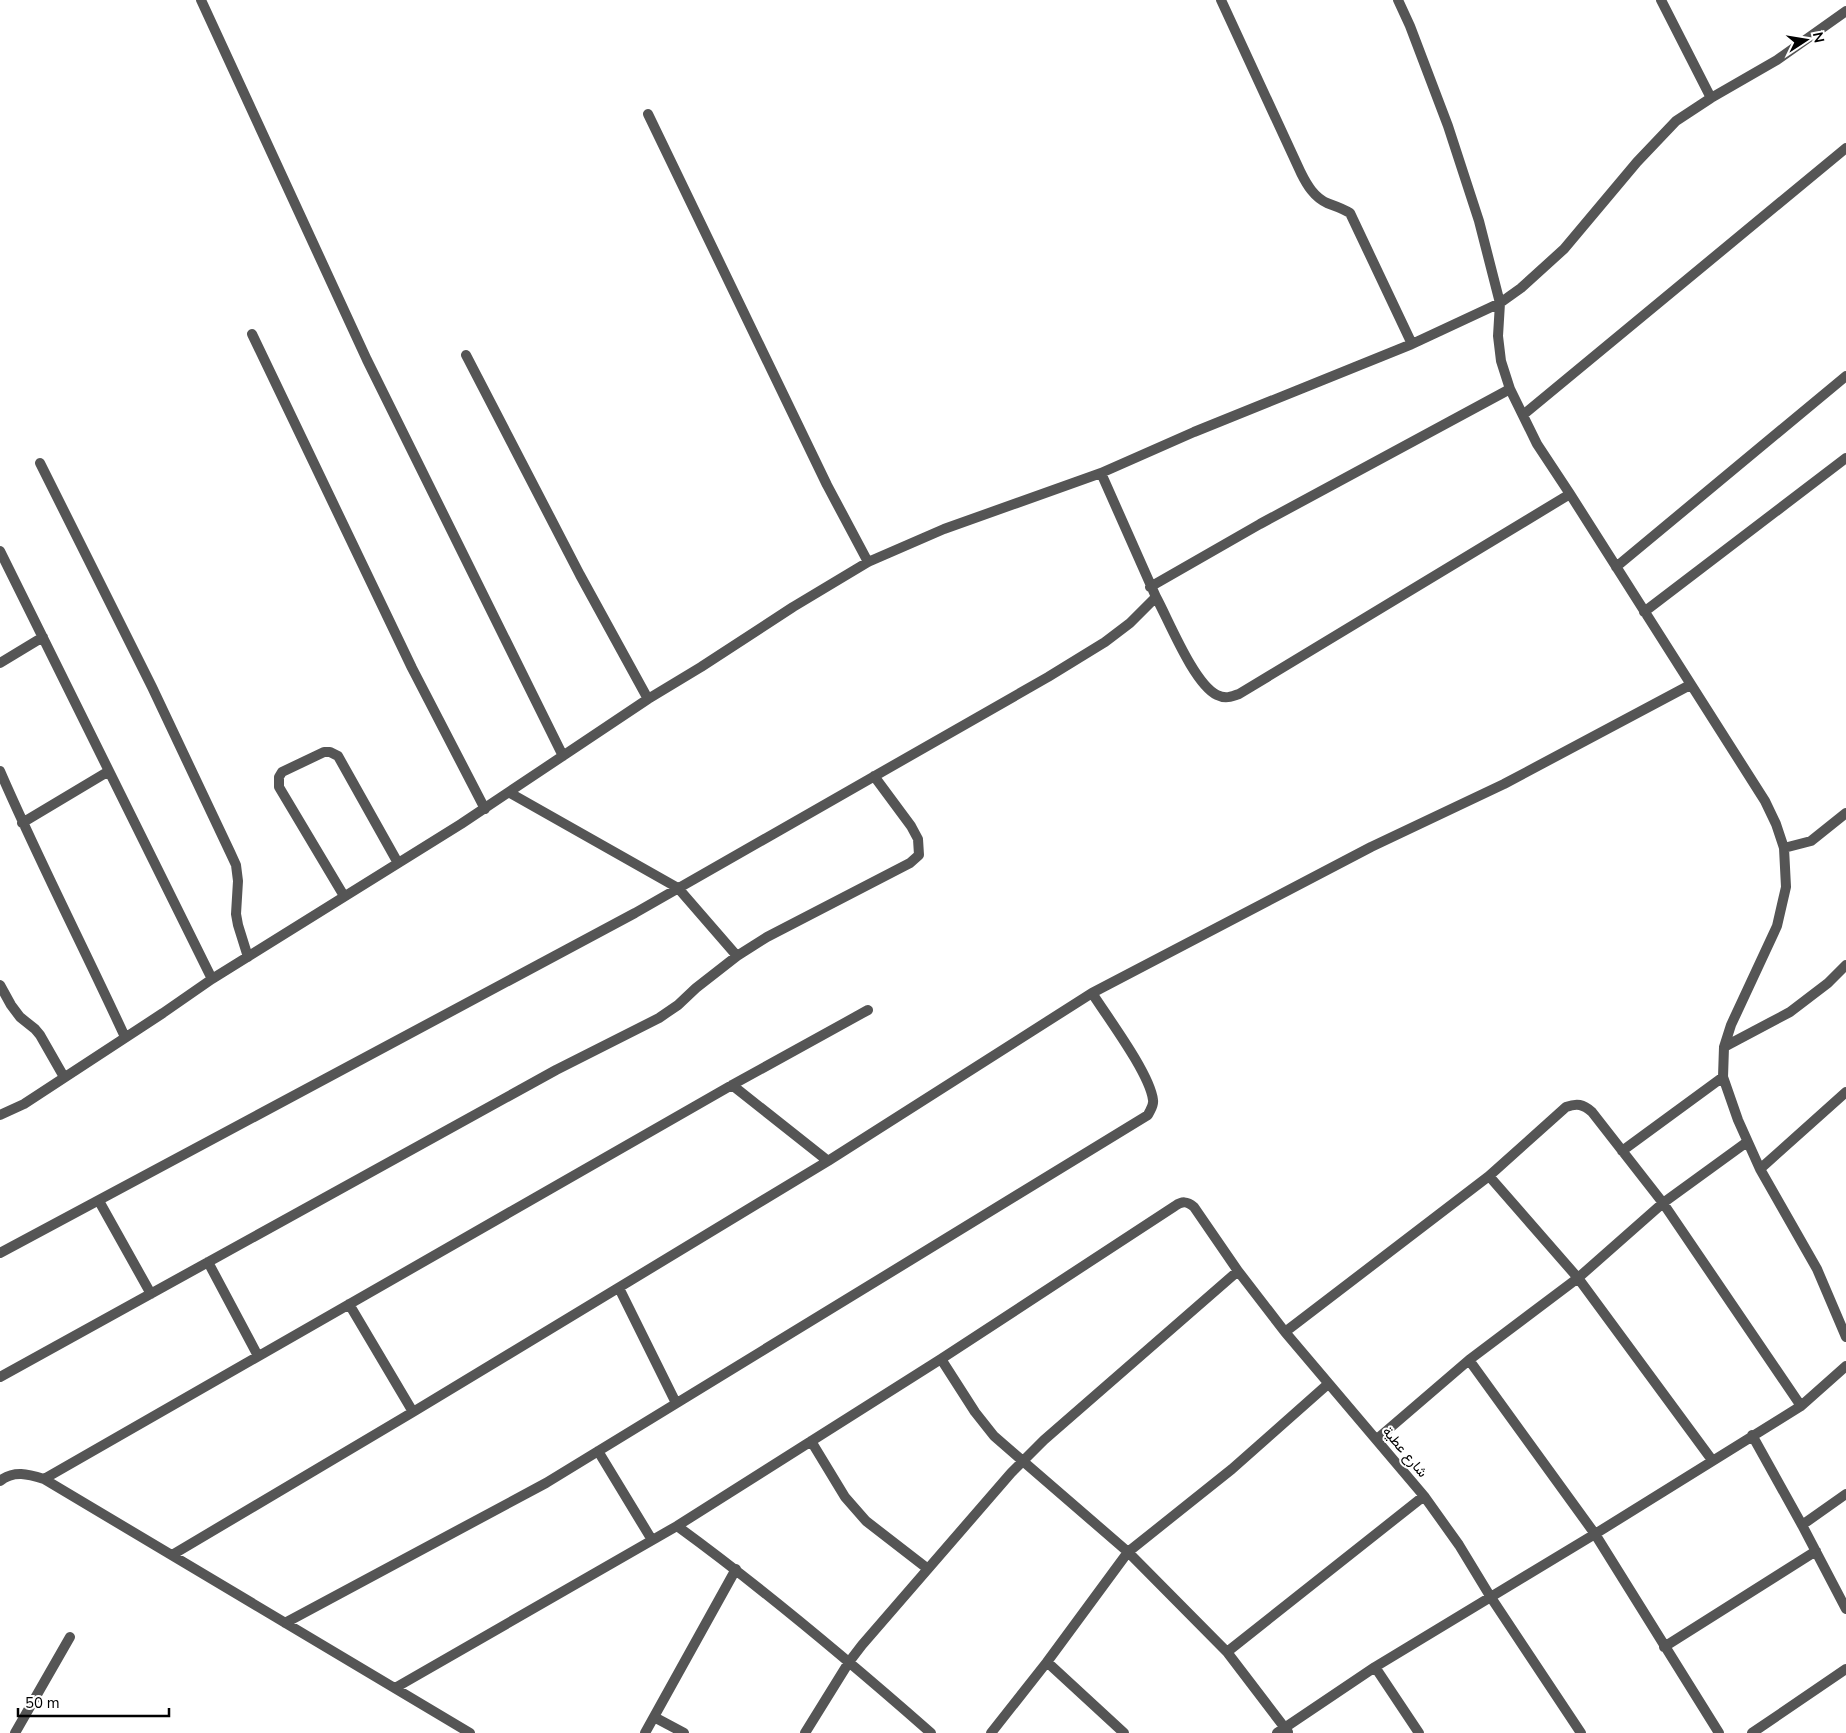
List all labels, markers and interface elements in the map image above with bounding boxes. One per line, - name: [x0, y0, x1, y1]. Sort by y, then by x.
- north arrow: [1781, 15, 1831, 65]
- text: N: [1808, 30, 1829, 45]
- street label: شارع عطية: [1377, 1423, 1432, 1482]
- scale bar: [18, 1686, 169, 1718]
- text: 50 m: [25, 1693, 60, 1713]

